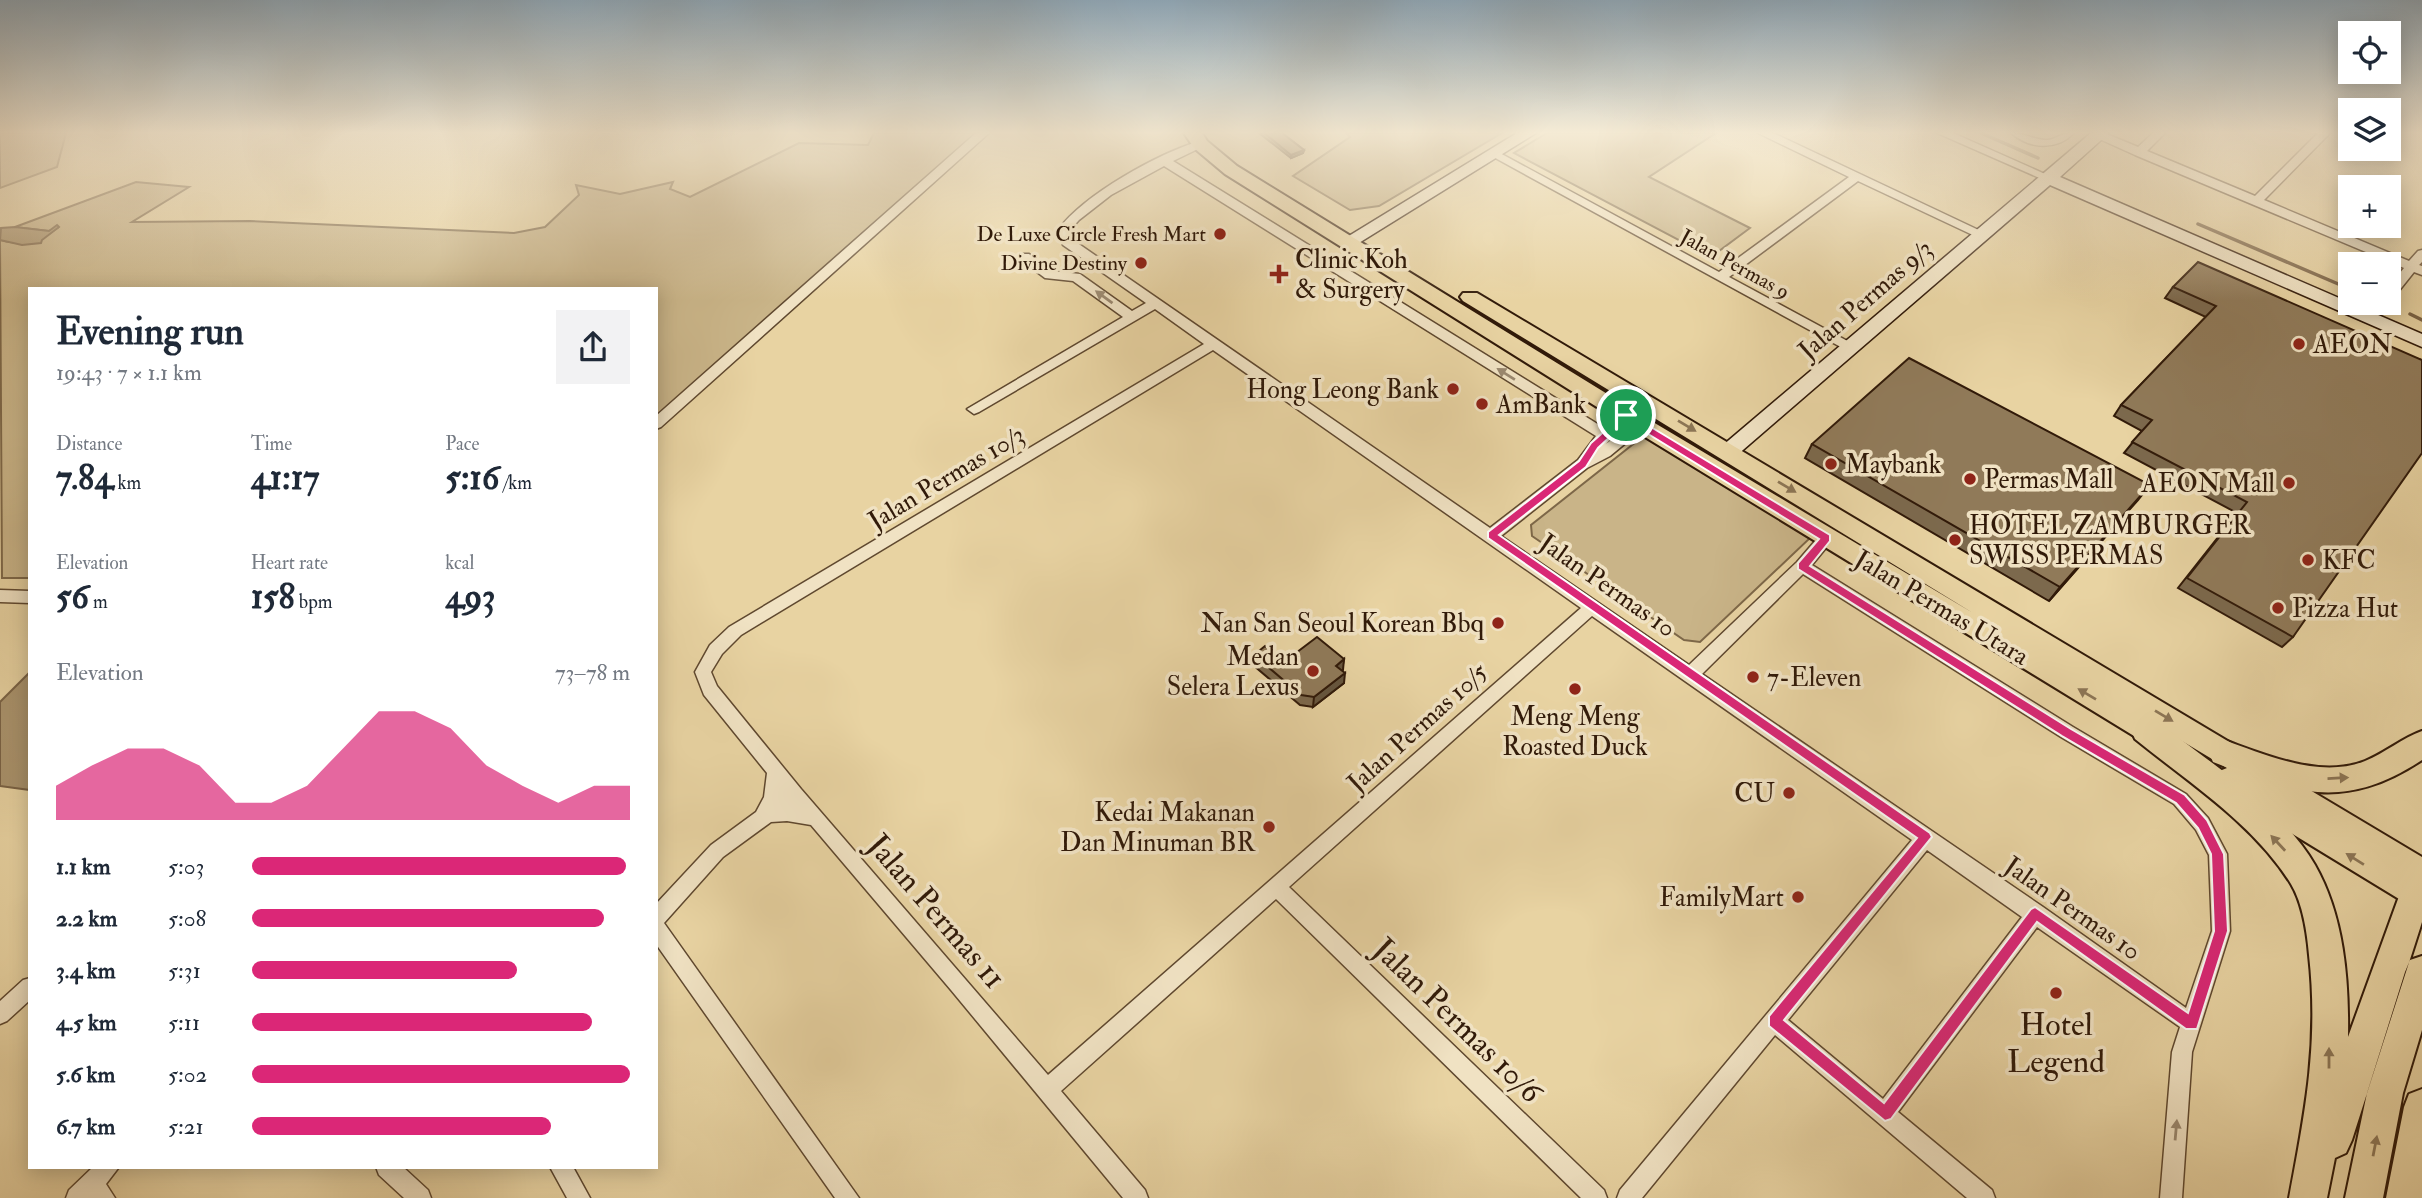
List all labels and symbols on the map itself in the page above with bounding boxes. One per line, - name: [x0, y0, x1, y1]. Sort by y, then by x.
- place label: De Luxe Circle Fresh Mart: [977, 221, 1206, 248]
- street label: Jalan Permas 9: [1674, 223, 1794, 306]
- marker: De Luxe Circle Fresh Mart: [1212, 226, 1228, 242]
- street label: Jalan Permas 9/3: [1791, 233, 1939, 367]
- place label: Clinic Koh & Surgery: [1295, 244, 1408, 306]
- place label: Divine Destiny: [1000, 250, 1128, 277]
- marker: Divine Destiny: [1133, 255, 1149, 271]
- marker: Clinic Koh & Surgery: [1269, 264, 1289, 284]
- one-way arrow: [1095, 290, 1113, 304]
- place label: AEON: [2312, 329, 2393, 361]
- marker: AEON: [2291, 336, 2307, 352]
- one-way arrow: [1497, 367, 1516, 380]
- place label: Hong Leong Bank: [1246, 374, 1440, 406]
- marker: Hong Leong Bank: [1445, 381, 1461, 397]
- pin: [1596, 385, 1656, 445]
- place label: AmBank: [1495, 389, 1587, 421]
- marker: AmBank: [1474, 396, 1490, 412]
- street label: Jalan Permas 10/3: [862, 419, 1030, 538]
- one-way arrow: [1678, 420, 1697, 433]
- place label: Maybank: [1845, 449, 1942, 481]
- marker: Maybank: [1823, 456, 1839, 472]
- place label: Permas Mall: [1984, 464, 2114, 496]
- place label: AEON Mall: [2140, 468, 2275, 500]
- marker: Permas Mall: [1962, 471, 1978, 487]
- marker: AEON Mall: [2281, 475, 2297, 491]
- one-way arrow: [1777, 480, 1796, 493]
- place label: HOTEL ZAMBURGER SWISS PERMAS: [1969, 510, 2252, 572]
- street label: Jalan Permas 10: [1532, 526, 1682, 645]
- marker: HOTEL ZAMBURGER SWISS PERMAS: [1947, 532, 1963, 548]
- street label: Jalan Permas Utara: [1848, 543, 2035, 673]
- place label: KFC: [2322, 545, 2376, 577]
- marker: KFC: [2300, 552, 2316, 568]
- place label: Pizza Hut: [2292, 593, 2398, 625]
- marker: Pizza Hut: [2270, 600, 2286, 616]
- place label: Nan San Seoul Korean Bbq: [1201, 608, 1484, 640]
- marker: Nan San Seoul Korean Bbq: [1490, 615, 1506, 631]
- place label: Medan Selera Lexus: [1167, 641, 1299, 703]
- street label: Jalan Permas 10/5: [1340, 656, 1495, 800]
- place label: 7-Eleven: [1767, 662, 1861, 694]
- marker: Medan Selera Lexus: [1305, 663, 1321, 679]
- marker: 7-Eleven: [1745, 669, 1761, 685]
- marker: Meng Meng Roasted Duck: [1567, 681, 1583, 697]
- one-way arrow: [2078, 688, 2097, 701]
- place label: Meng Meng Roasted Duck: [1502, 701, 1648, 763]
- one-way arrow: [2155, 710, 2174, 723]
- one-way arrow: [2327, 772, 2349, 783]
- place label: CU: [1734, 778, 1775, 810]
- marker: CU: [1781, 785, 1797, 801]
- place label: Kedai Makanan Dan Minuman BR: [1060, 797, 1256, 859]
- marker: Kedai Makanan Dan Minuman BR: [1261, 819, 1277, 835]
- street label: Jalan Permas 11: [858, 825, 1014, 997]
- one-way arrow: [2270, 834, 2286, 852]
- street label: Jalan Permas 10: [1997, 849, 2147, 968]
- one-way arrow: [2346, 853, 2365, 866]
- place label: FamilyMart: [1659, 882, 1784, 914]
- marker: FamilyMart: [1790, 889, 1806, 905]
- street label: Jalan Permas 10/6: [1363, 929, 1552, 1113]
- marker: Hotel Legend: [2048, 985, 2064, 1001]
- place label: Hotel Legend: [2007, 1005, 2105, 1082]
- one-way arrow: [2323, 1047, 2335, 1069]
- one-way arrow: [2171, 1119, 2182, 1141]
- one-way arrow: [2369, 1135, 2380, 1157]

